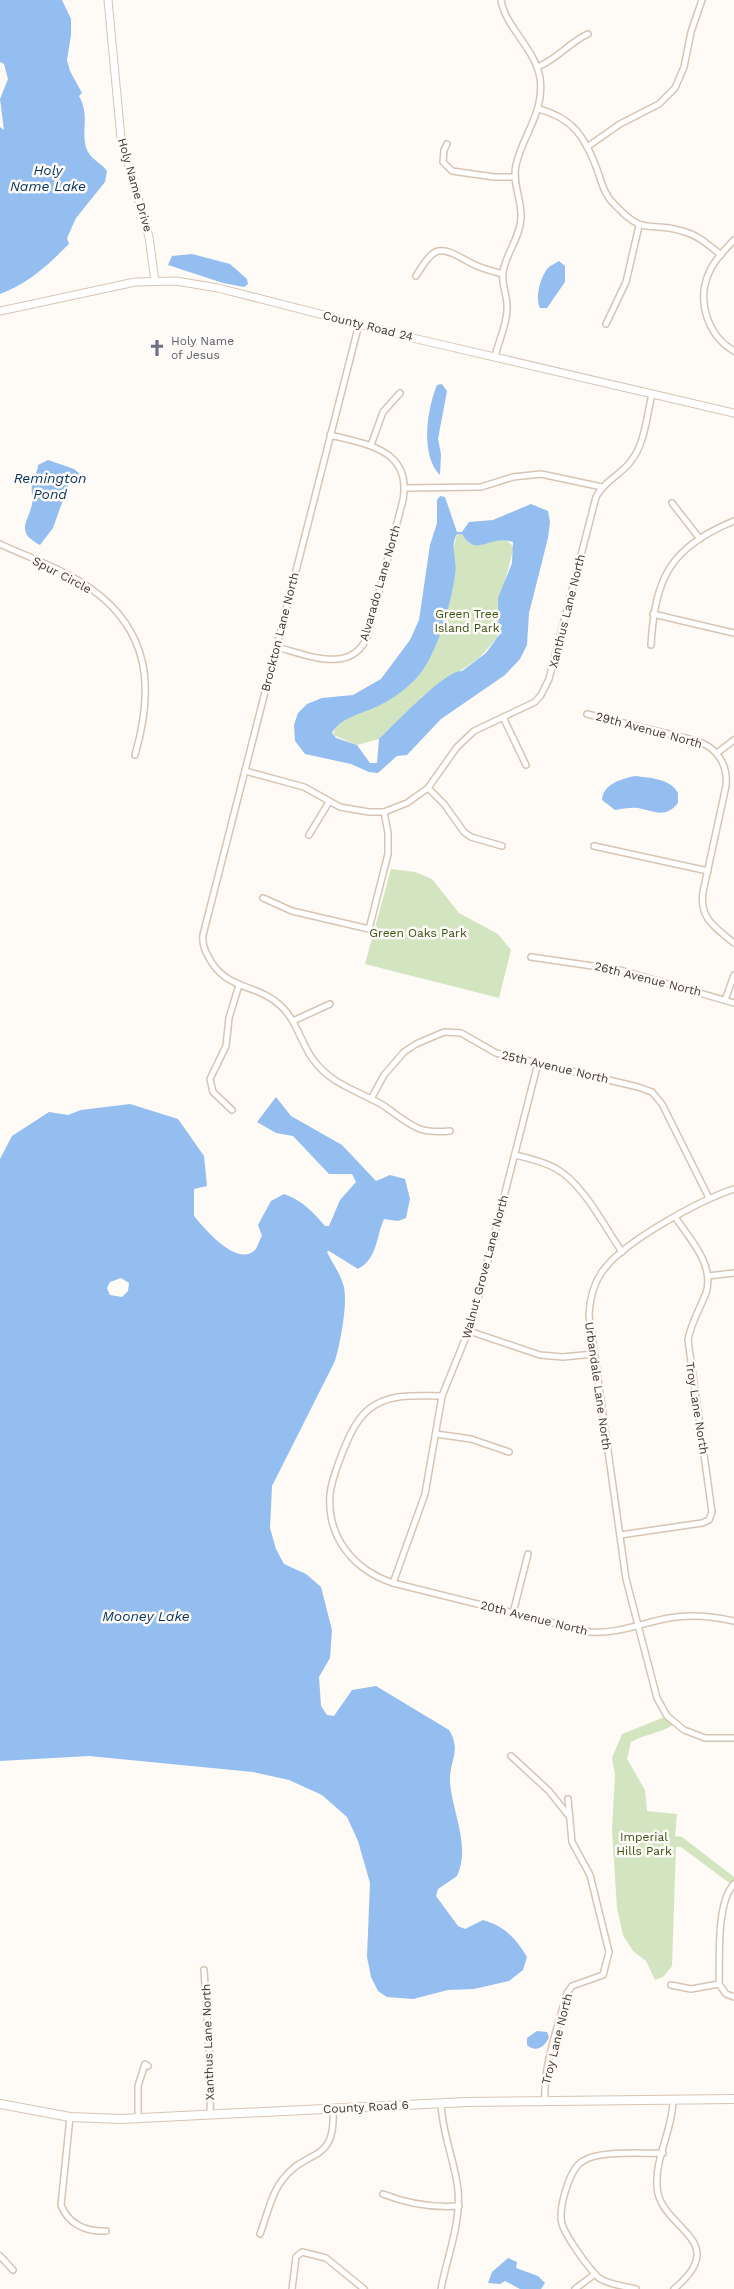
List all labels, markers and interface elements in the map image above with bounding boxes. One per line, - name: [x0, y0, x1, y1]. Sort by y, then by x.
- street label: Holy Name Drive: [115, 136, 155, 234]
- water label: Holy Name Lake: [10, 162, 86, 194]
- street label: County Road 24: [321, 308, 415, 344]
- place label: Holy Name of Jesus: [171, 334, 234, 362]
- church icon: Holy Name of Jesus: [147, 338, 167, 358]
- water label: Remington Pond: [14, 470, 86, 502]
- street label: Alvarado Lane North: [357, 523, 403, 643]
- street label: Xanthus Lane North: [546, 553, 588, 669]
- street label: Spur Circle: [30, 554, 94, 596]
- street label: Brockton Lane North: [258, 571, 302, 693]
- park label: Green Tree Island Park: [434, 607, 500, 635]
- street label: 29th Avenue North: [594, 709, 704, 751]
- park label: Green Oaks Park: [369, 926, 467, 940]
- street label: 26th Avenue North: [593, 959, 703, 999]
- street label: 25th Avenue North: [500, 1048, 610, 1086]
- street label: Walnut Grove Lane North: [459, 1193, 511, 1341]
- street label: Urbandale Lane North: [582, 1321, 614, 1451]
- street label: Troy Lane North: [683, 1361, 711, 1455]
- street label: 20th Avenue North: [479, 1598, 589, 1638]
- water label: Mooney Lake: [102, 1608, 190, 1624]
- park label: Imperial Hills Park: [616, 1830, 672, 1858]
- street label: Xanthus Lane North: [199, 1983, 217, 2101]
- street label: Troy Lane North: [539, 1992, 575, 2086]
- street label: County Road 6: [323, 2098, 409, 2116]

